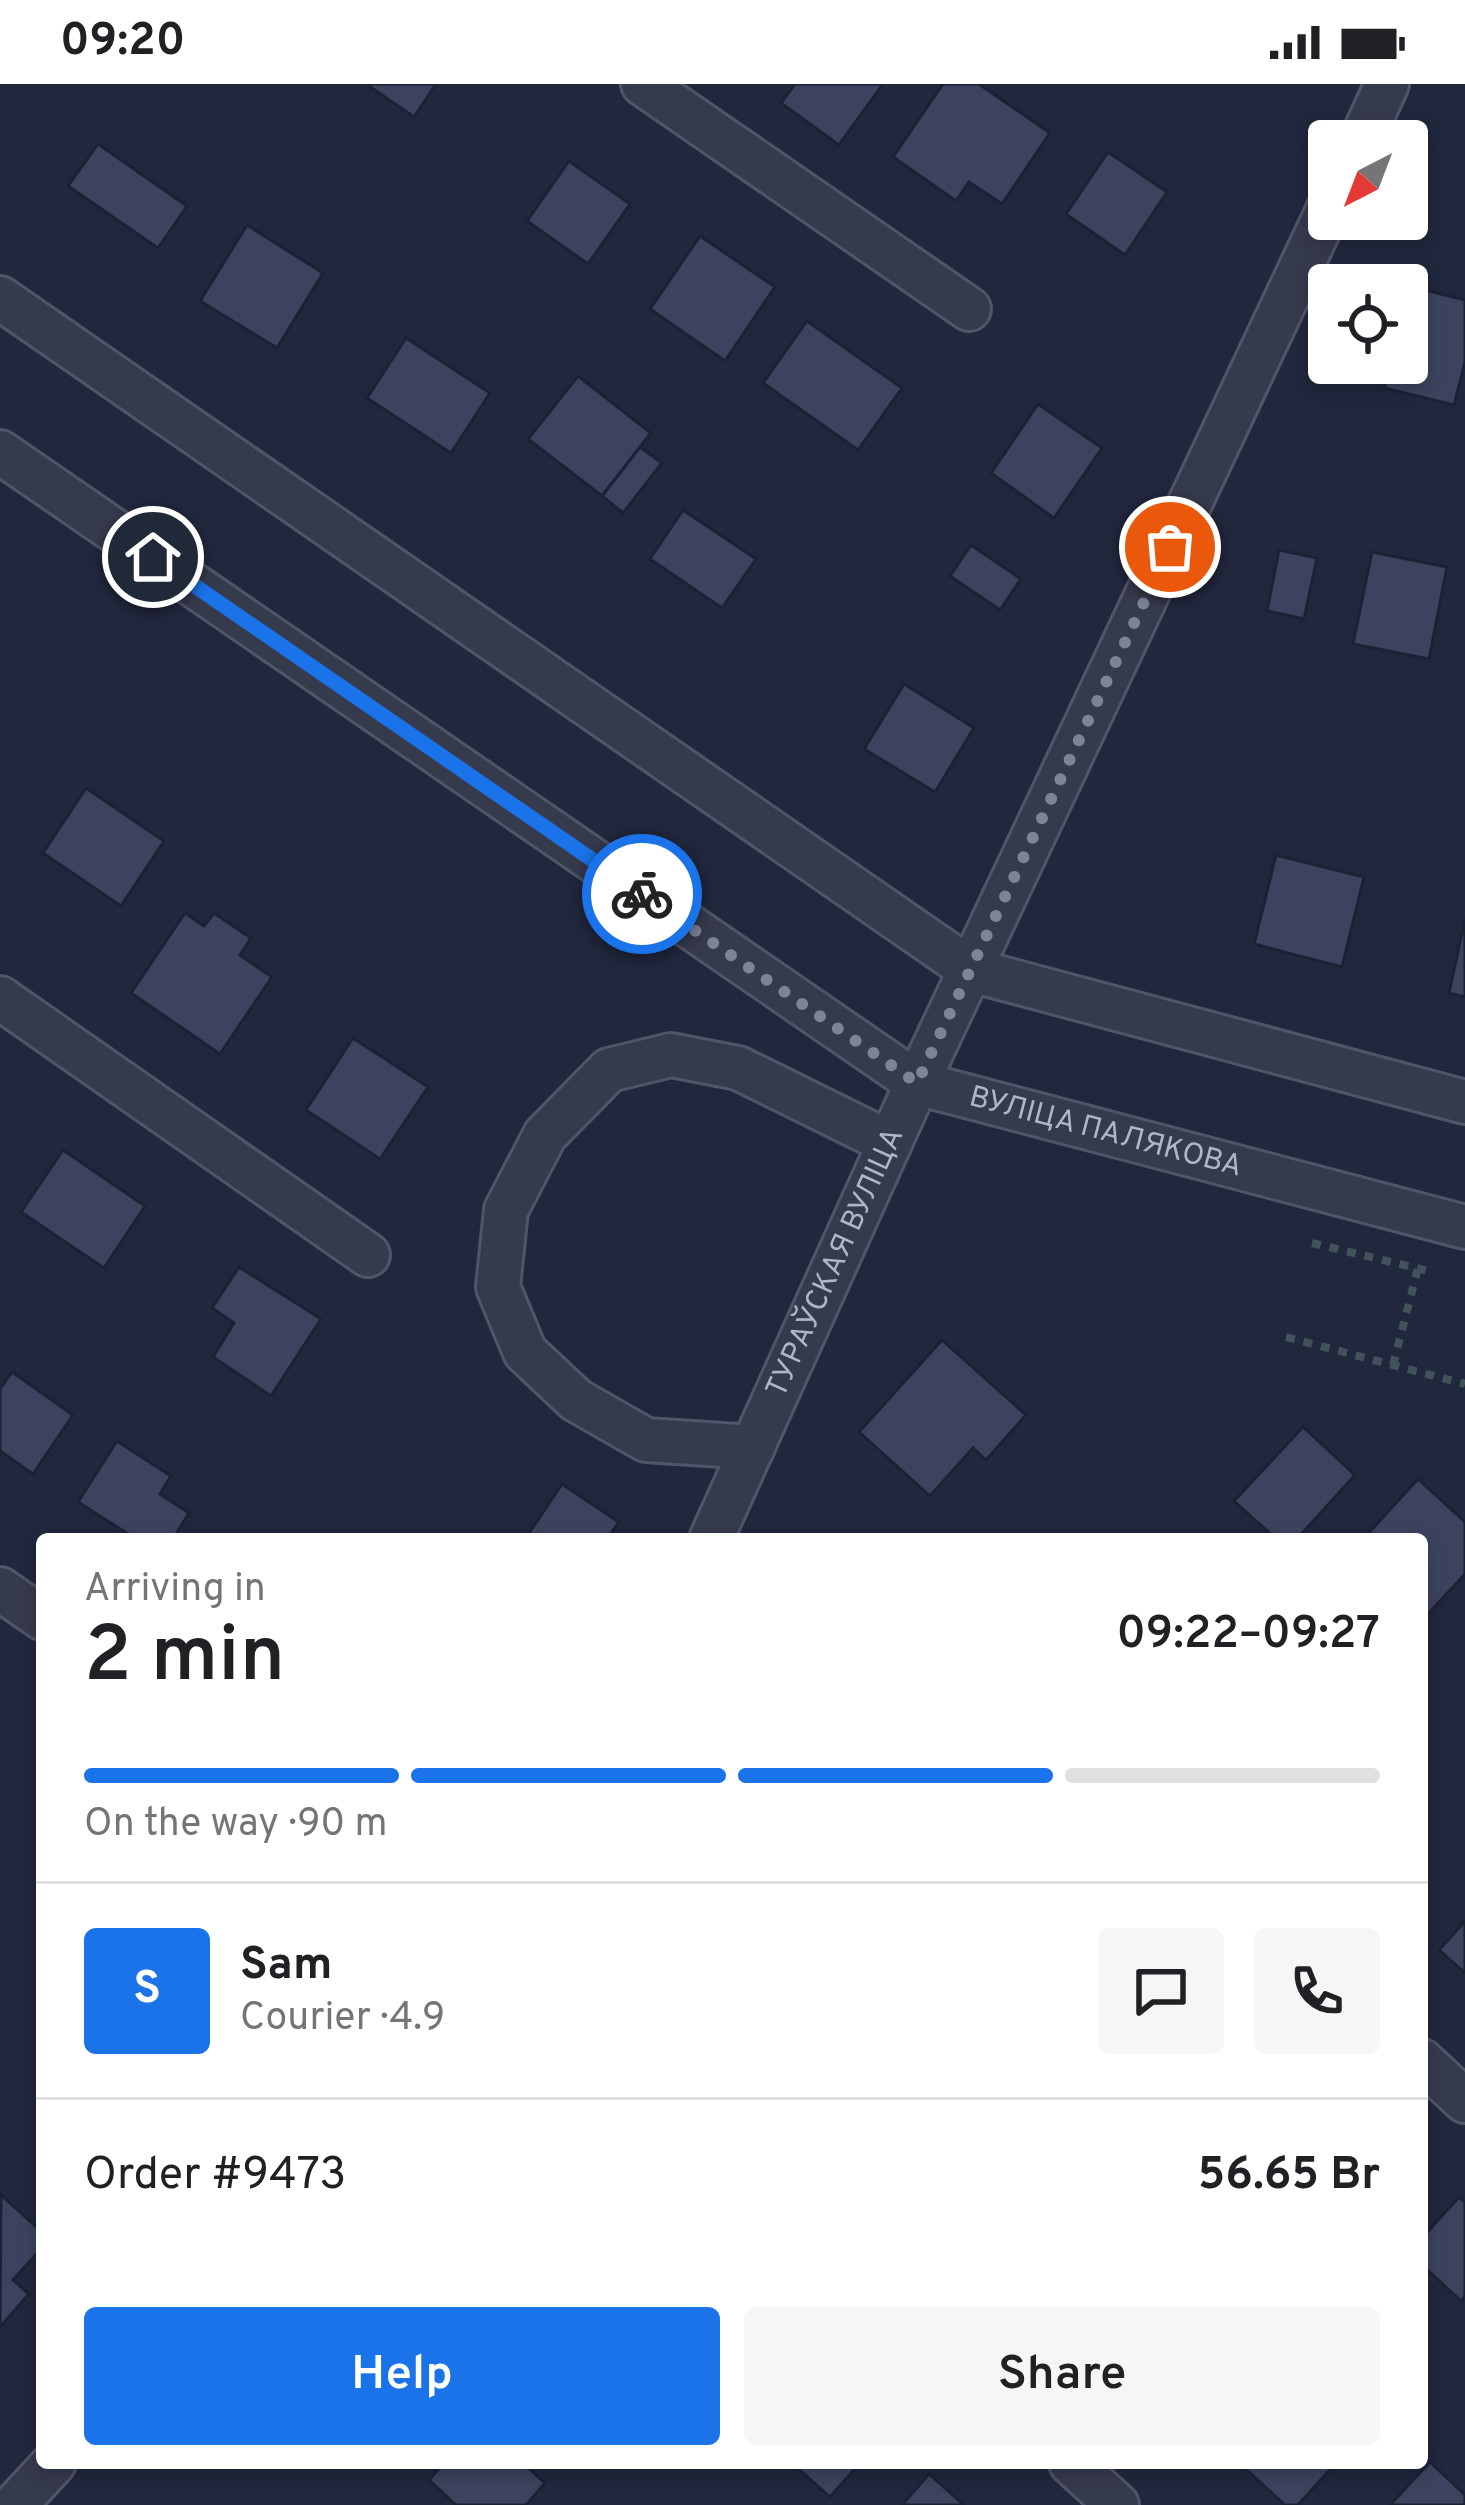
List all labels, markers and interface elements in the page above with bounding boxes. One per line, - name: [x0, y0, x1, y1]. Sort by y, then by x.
- text: 09:20: [60, 14, 185, 71]
- north arrow: [1308, 120, 1428, 240]
- map controls: [1308, 120, 1428, 384]
- button: locate: [1308, 264, 1428, 384]
- pin: [1119, 496, 1221, 598]
- pin: [102, 506, 204, 608]
- icon: bag: [1137, 514, 1203, 580]
- icon: home: [120, 524, 186, 590]
- courier: [582, 834, 702, 954]
- icon: bike: [609, 861, 675, 927]
- street label: ВУЛІЦА ПАЛЯКОВА: [965, 1079, 1246, 1186]
- street label: ТУРАЎСКАЯ ВУЛІЦА: [759, 1122, 913, 1403]
- text: Arriving in: [84, 1566, 266, 1615]
- text: 09:22–09:27: [1116, 1607, 1380, 1664]
- text: 2 min: [84, 1610, 285, 1709]
- text: On the way · 90 m: [84, 1801, 388, 1850]
- button: chat: [1098, 1928, 1224, 2054]
- button: phone: [1254, 1928, 1380, 2054]
- text: Sam: [240, 1938, 332, 1995]
- text: S: [133, 1962, 161, 2019]
- text: Courier · 4.9: [240, 1995, 445, 2044]
- text: Order #9473: [84, 2148, 346, 2205]
- text: 56.65 Br: [1198, 2148, 1380, 2205]
- button: Help: [84, 2307, 720, 2445]
- button: Share: [744, 2307, 1380, 2445]

